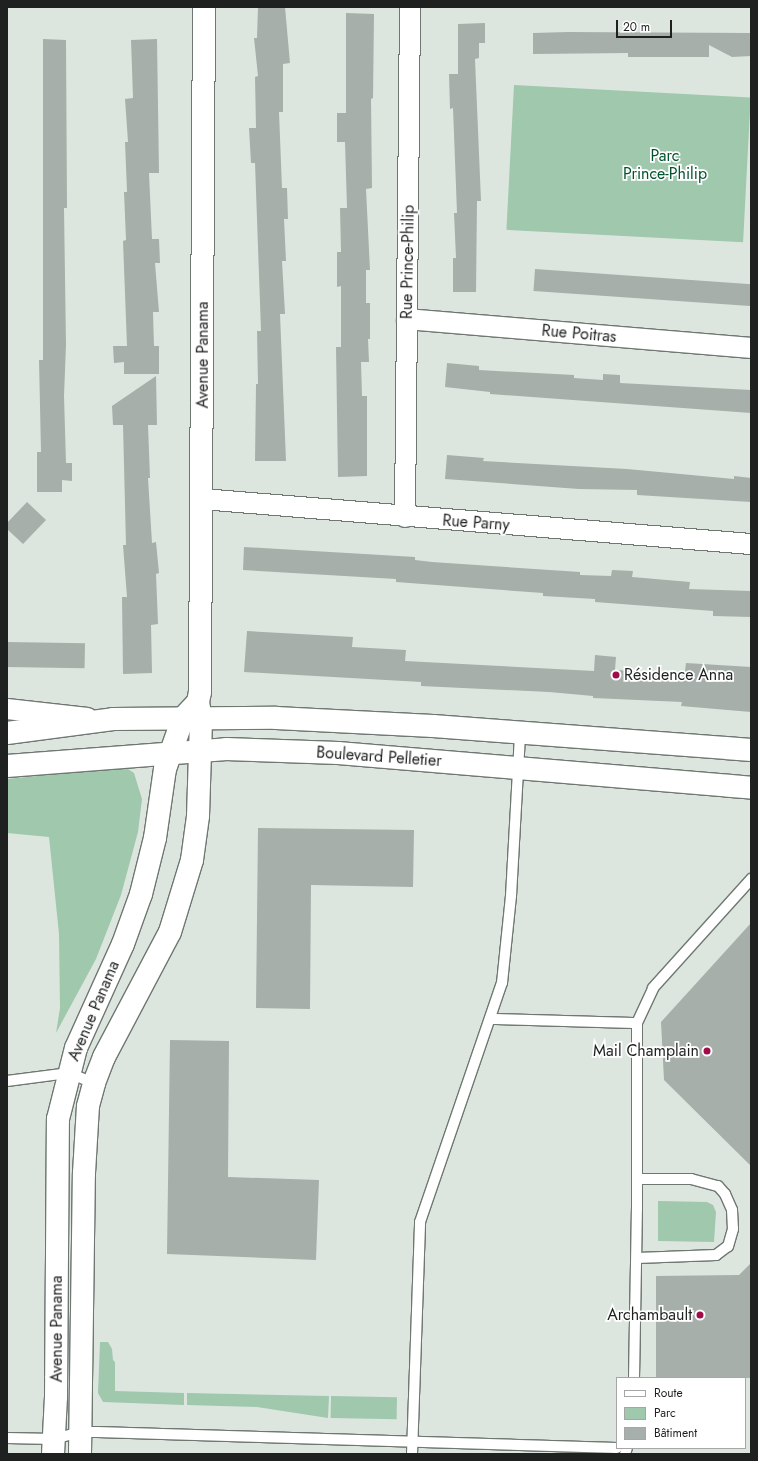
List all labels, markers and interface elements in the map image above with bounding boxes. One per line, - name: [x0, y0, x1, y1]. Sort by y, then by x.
- scale bar: [618, 12, 674, 38]
- text: 20 m: [623, 18, 650, 36]
- park label: Parc Prince-Philip: [623, 146, 707, 184]
- street label: Rue Prince-Philip: [397, 205, 419, 319]
- street label: Avenue Panama: [193, 302, 213, 408]
- street label: Rue Poitras: [541, 321, 617, 347]
- street label: Rue Parny: [442, 511, 510, 535]
- place label: Résidence Anna: [624, 665, 733, 685]
- marker: Résidence Anna: [611, 670, 621, 680]
- street label: Boulevard Pelletier: [316, 743, 442, 771]
- street label: Avenue Panama: [64, 958, 124, 1064]
- place label: Mail Champlain: [593, 1041, 699, 1061]
- marker: Mail Champlain: [702, 1046, 712, 1056]
- street label: Avenue Panama: [47, 1276, 67, 1382]
- place label: Archambault: [607, 1305, 692, 1325]
- marker: Archambault: [695, 1310, 705, 1320]
- legend: [616, 1377, 746, 1449]
- text: Route: [654, 1384, 683, 1402]
- text: Parc: [654, 1404, 676, 1422]
- text: Bâtiment: [654, 1424, 697, 1442]

